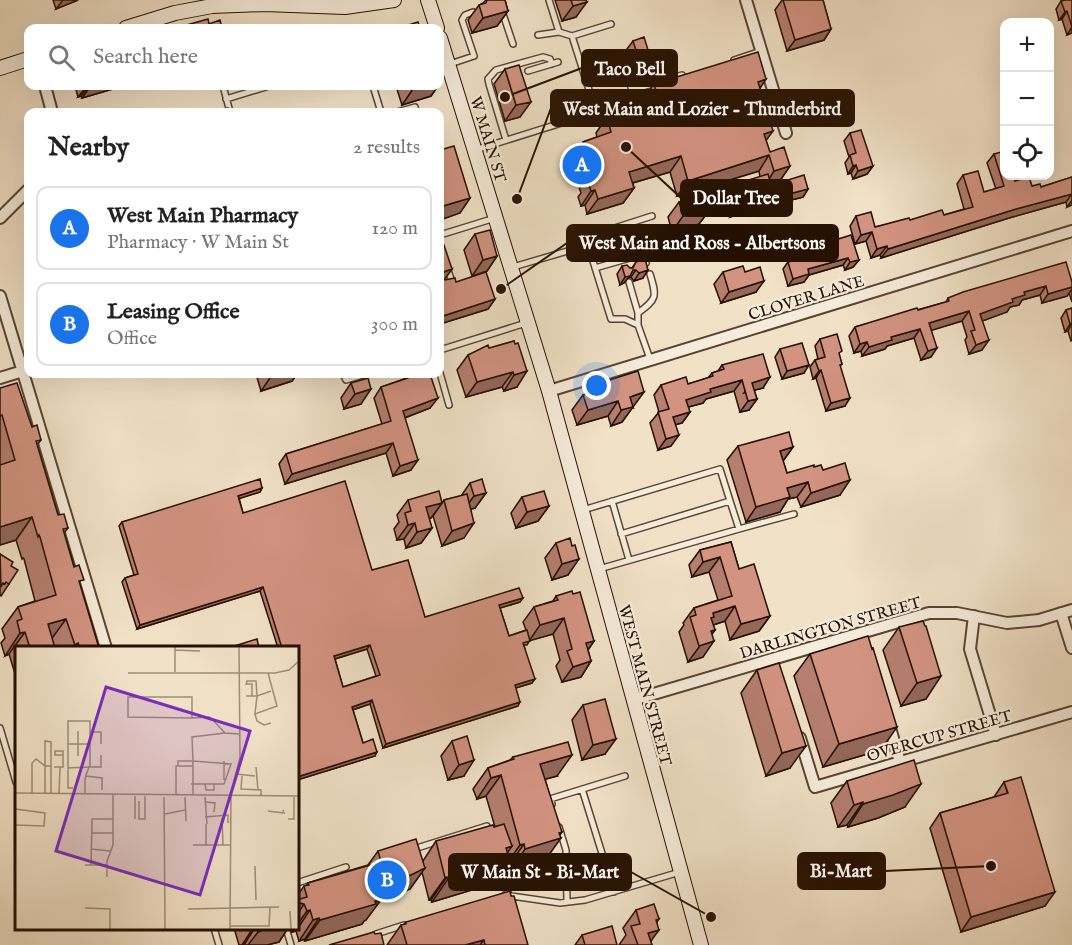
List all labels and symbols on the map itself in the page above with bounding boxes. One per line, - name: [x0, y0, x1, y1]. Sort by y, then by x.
- callout: Taco Bell: [582, 50, 677, 86]
- text: Taco Bell: [594, 59, 667, 82]
- callout: West Main and Lozier - Thunderbird: [551, 90, 854, 126]
- street label: W MAIN ST: [465, 94, 510, 185]
- text: West Main and Lozier - Thunderbird: [562, 99, 842, 122]
- pin: A: [562, 142, 602, 188]
- callout: Dollar Tree: [681, 180, 792, 216]
- text: Dollar Tree: [692, 188, 780, 211]
- callout: West Main and Ross - Albertsons: [567, 225, 838, 261]
- text: West Main and Ross - Albertsons: [578, 233, 826, 256]
- street label: CLOVER LANE: [746, 272, 867, 326]
- your location: [582, 371, 611, 400]
- street label: DARLINGTON STREET: [738, 593, 924, 664]
- street label: WEST MAIN STREET: [613, 603, 675, 768]
- inset map: [15, 646, 298, 930]
- street label: OVERCUP STREET: [865, 707, 1015, 767]
- callout: Bi-Mart: [798, 853, 885, 889]
- callout: W Main St - Bi-Mart: [449, 854, 631, 890]
- pin: B: [368, 858, 406, 902]
- text: Bi-Mart: [810, 861, 873, 884]
- text: W Main St - Bi-Mart: [460, 862, 620, 885]

